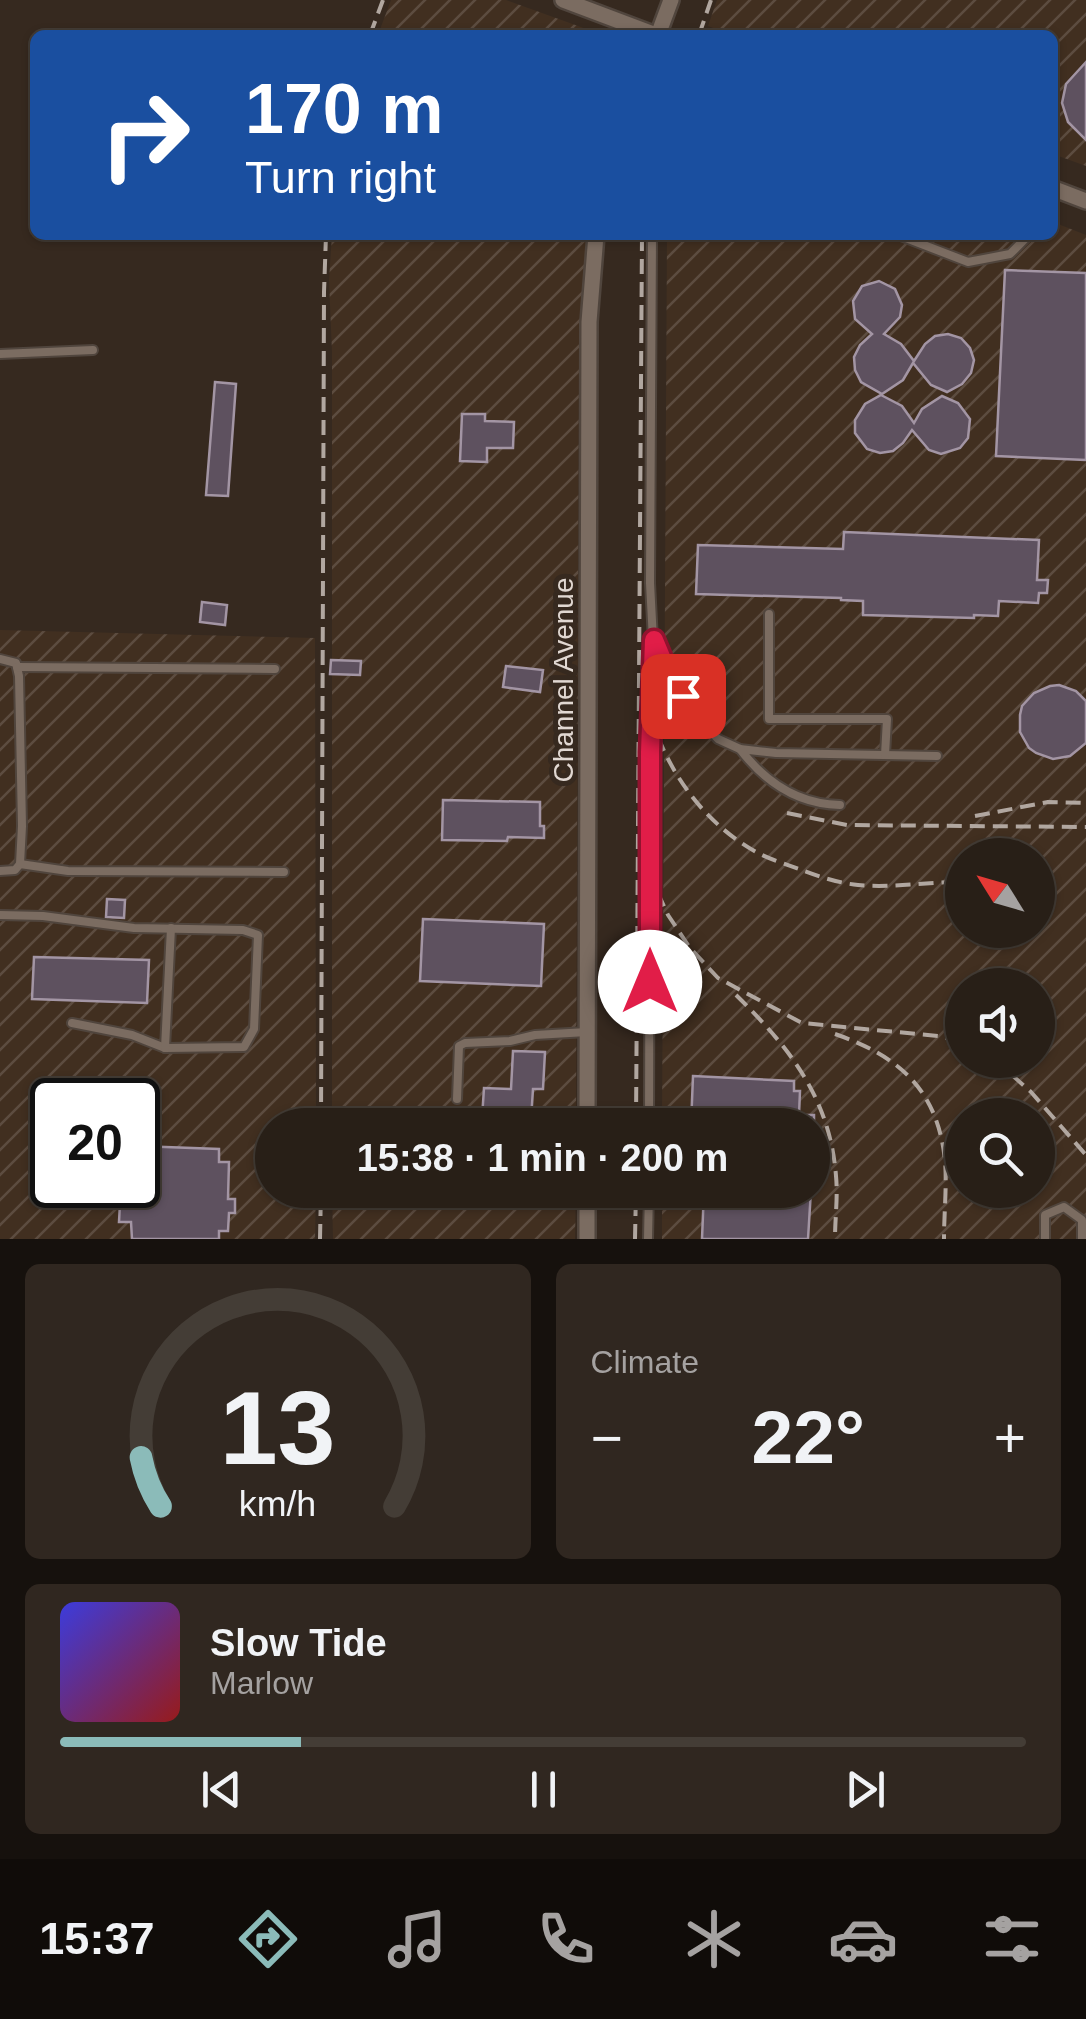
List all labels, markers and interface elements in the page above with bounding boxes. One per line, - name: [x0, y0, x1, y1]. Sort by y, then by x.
- icon: right: [80, 70, 210, 200]
- text: 170 m: [245, 70, 443, 148]
- text: Turn right: [245, 152, 436, 203]
- street label: Channel Avenue: [548, 578, 579, 783]
- pin: [641, 654, 726, 739]
- icon: arrive: [656, 669, 711, 724]
- north arrow: [945, 838, 1055, 948]
- map controls: [945, 838, 1055, 1208]
- position arrow: [598, 930, 702, 1034]
- button: sound: [945, 968, 1055, 1078]
- speed limit sign: 20: [30, 1078, 160, 1208]
- button: search: [945, 1098, 1055, 1208]
- text: 15:38 · 1 min · 200 m: [357, 1137, 728, 1179]
- text: Climate: [591, 1344, 699, 1380]
- text: 13: [220, 1370, 336, 1486]
- text: 22°: [752, 1395, 865, 1479]
- text: −: [591, 1407, 623, 1469]
- text: +: [994, 1407, 1026, 1469]
- text: km/h: [239, 1484, 316, 1524]
- text: Slow Tide: [210, 1622, 387, 1664]
- text: Marlow: [210, 1665, 313, 1701]
- icon: previous: [194, 1762, 249, 1817]
- icon: pause: [516, 1762, 571, 1817]
- icon: next: [838, 1762, 893, 1817]
- icon: directions: [233, 1904, 303, 1974]
- icon: music: [382, 1904, 452, 1974]
- icon: phone: [531, 1904, 601, 1974]
- icon: climate: [679, 1904, 749, 1974]
- icon: car: [828, 1904, 898, 1974]
- icon: filters: [977, 1904, 1047, 1974]
- text: 15:37: [39, 1913, 154, 1964]

